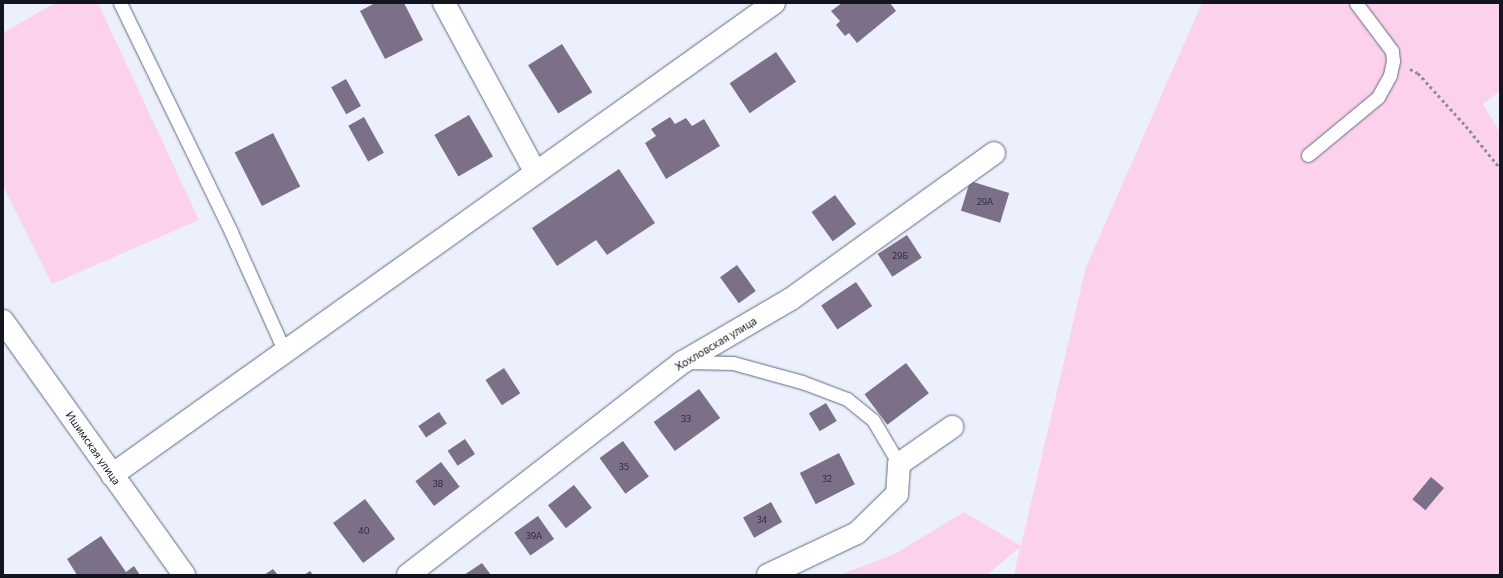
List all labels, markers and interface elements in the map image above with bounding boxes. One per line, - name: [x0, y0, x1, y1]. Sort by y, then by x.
- house number: 29А: [977, 197, 993, 207]
- house number: 29Б: [892, 251, 908, 261]
- street label: Хохловская улица: [673, 314, 759, 374]
- street label: Ишимская улица: [63, 409, 123, 487]
- house number: 33: [681, 414, 691, 424]
- house number: 35: [619, 462, 629, 472]
- house number: 32: [822, 474, 832, 484]
- house number: 38: [433, 479, 443, 489]
- house number: 34: [757, 515, 767, 525]
- house number: 40: [358, 526, 370, 536]
- house number: 39А: [526, 531, 542, 541]

